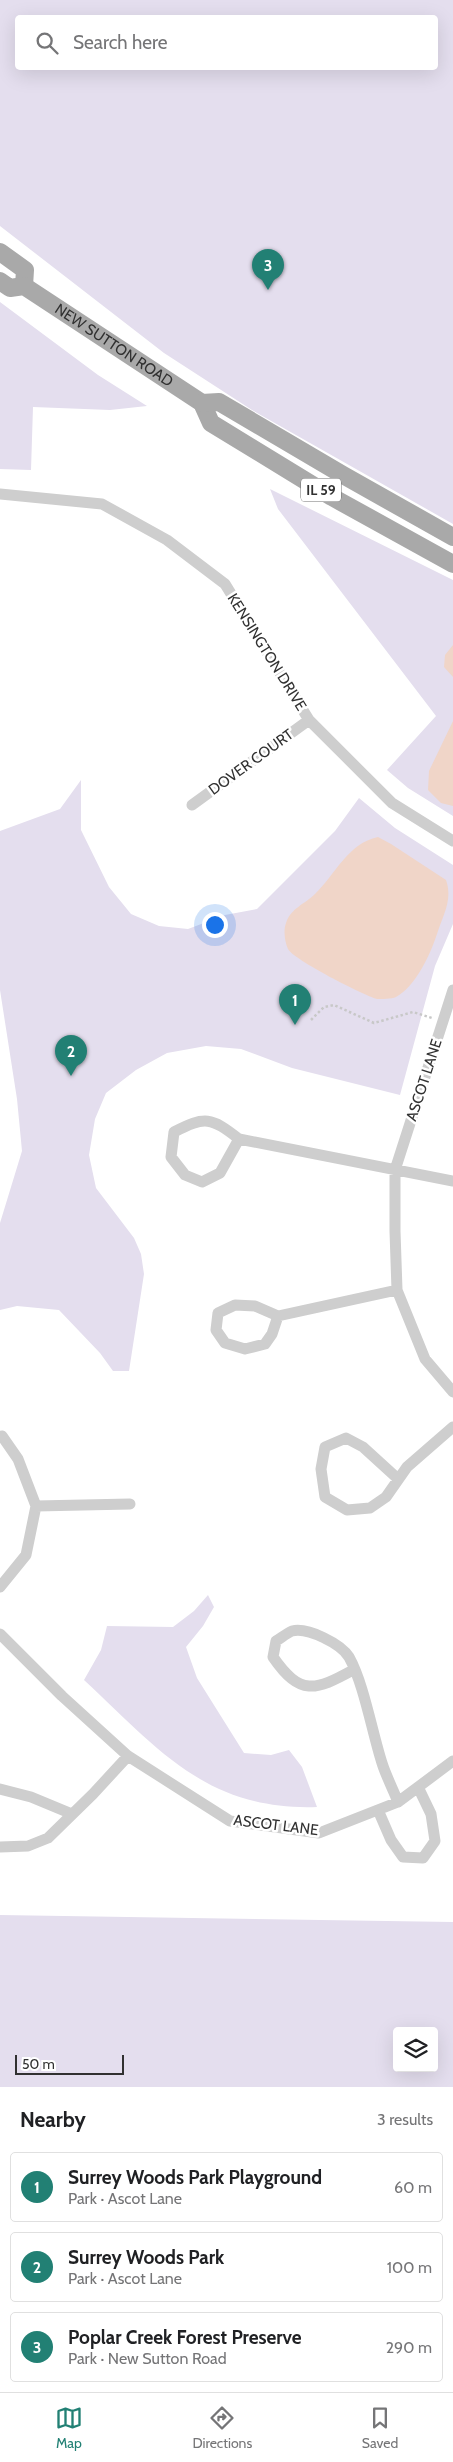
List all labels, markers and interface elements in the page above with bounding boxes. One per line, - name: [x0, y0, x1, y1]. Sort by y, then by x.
- search box: [15, 15, 438, 70]
- icon: search: [33, 29, 61, 57]
- text: Search here: [73, 31, 167, 54]
- pin: 3: [252, 249, 284, 290]
- street label: NEW SUTTON ROAD: [51, 300, 177, 391]
- road number: IL 59: [301, 478, 341, 502]
- street label: KENSINGTON DRIVE: [224, 590, 310, 714]
- street label: DOVER COURT: [205, 725, 297, 799]
- your location: [202, 912, 228, 938]
- pin: 1: [279, 984, 311, 1025]
- pin: 2: [55, 1035, 87, 1076]
- street label: ASCOT LANE: [402, 1037, 446, 1123]
- street label: ASCOT LANE: [233, 1811, 319, 1839]
- map controls: [393, 2027, 438, 2072]
- button: layers: [393, 2027, 438, 2072]
- scale bar: [15, 2052, 124, 2075]
- text: 50 m: [22, 2055, 55, 2073]
- text: Nearby: [20, 2107, 86, 2132]
- text: 3 results: [377, 2110, 433, 2129]
- text: Surrey Woods Park Playground: [68, 2166, 322, 2189]
- text: 1: [34, 2178, 40, 2197]
- text: 60 m: [394, 2178, 432, 2197]
- text: Park · Ascot Lane: [68, 2189, 182, 2208]
- text: Surrey Woods Park: [68, 2246, 224, 2269]
- text: 2: [33, 2258, 41, 2277]
- text: 100 m: [387, 2258, 432, 2277]
- text: Park · Ascot Lane: [68, 2269, 182, 2288]
- text: Poplar Creek Forest Preserve: [68, 2326, 302, 2349]
- text: 3: [33, 2338, 41, 2357]
- text: 290 m: [386, 2338, 432, 2357]
- text: Park · New Sutton Road: [68, 2349, 227, 2368]
- tab: Map: [55, 2404, 83, 2452]
- tab: Directions: [192, 2404, 252, 2452]
- tab: Saved: [362, 2404, 398, 2452]

